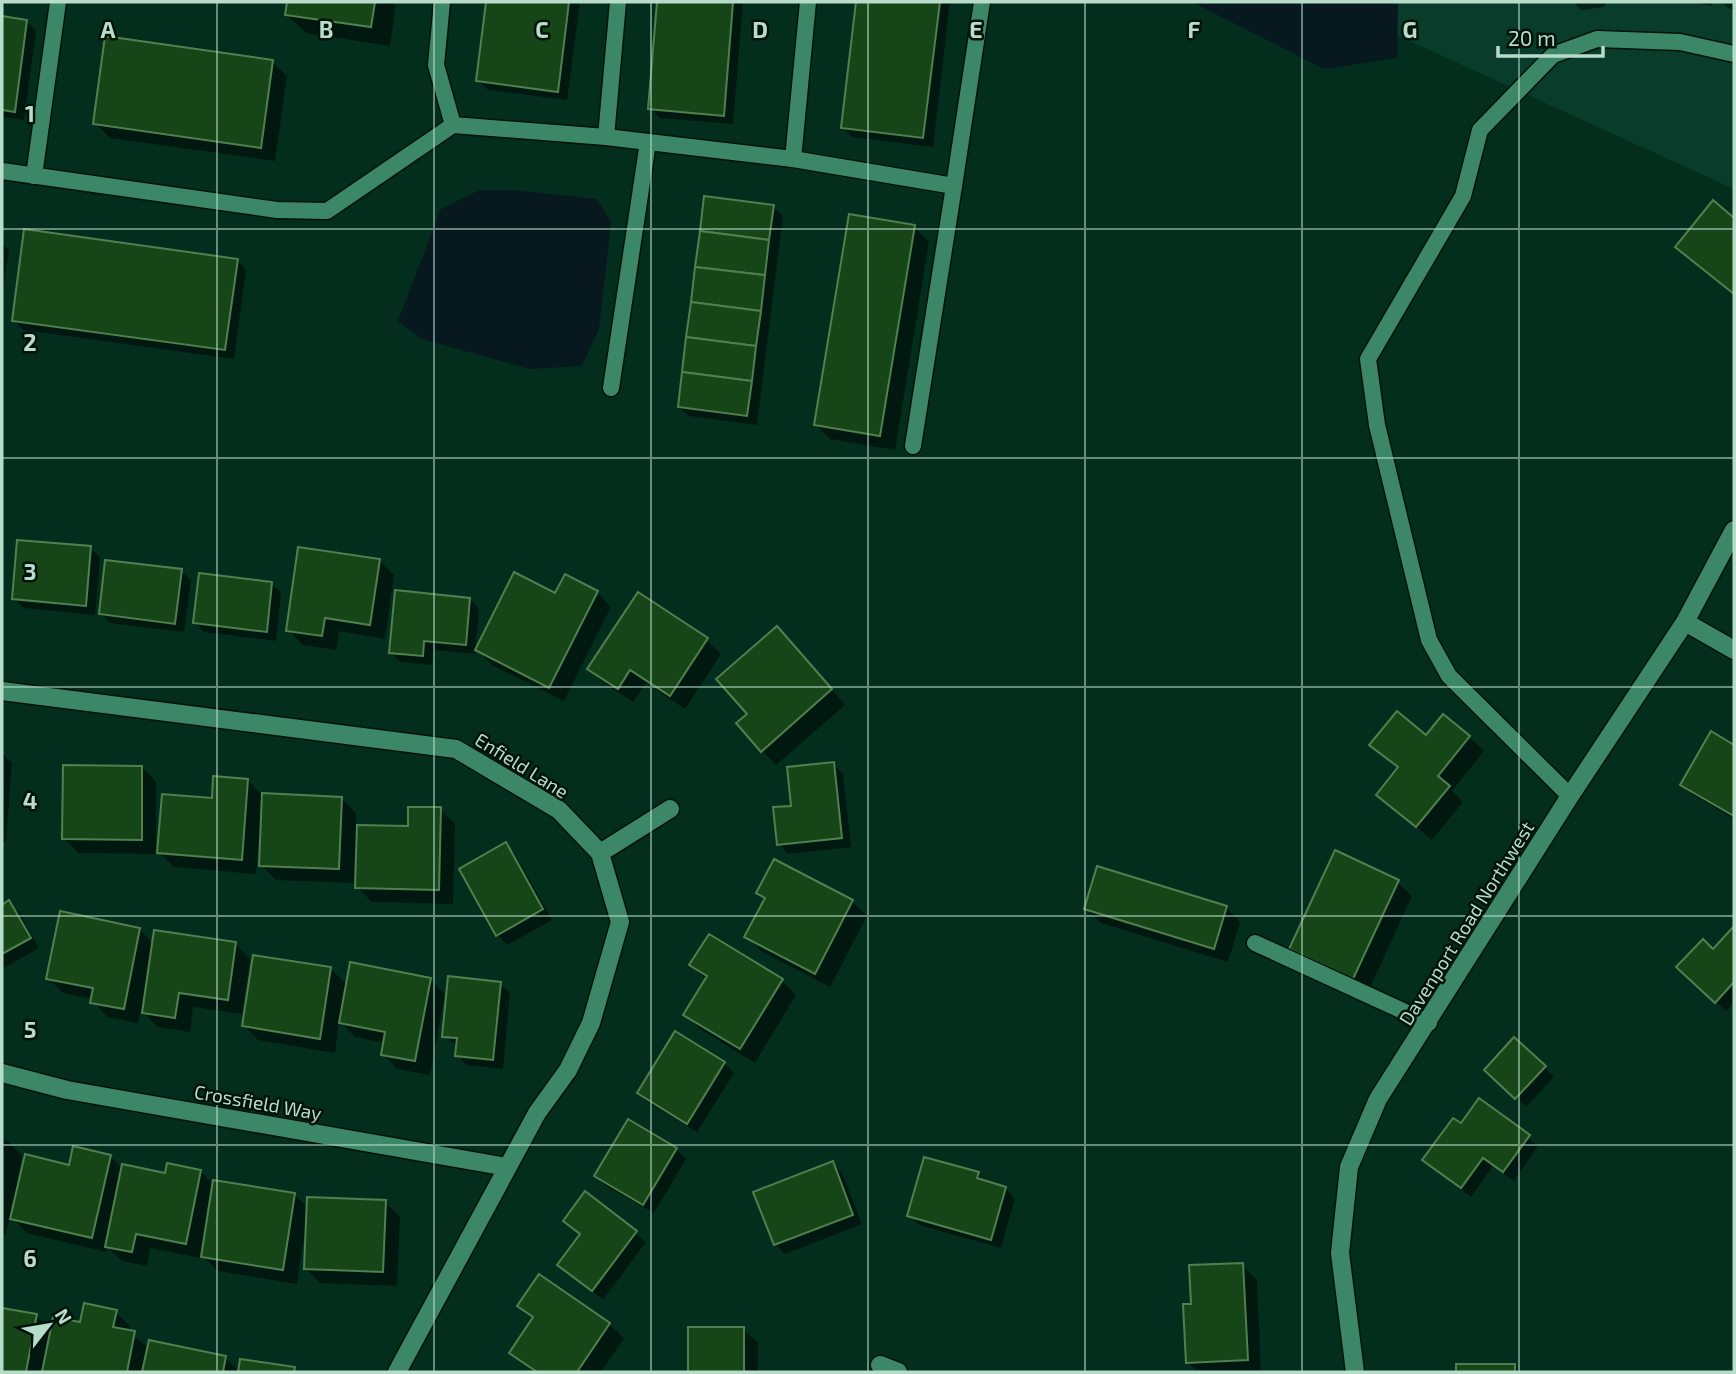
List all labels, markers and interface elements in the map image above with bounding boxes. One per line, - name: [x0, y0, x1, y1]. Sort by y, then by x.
- scale bar: [1498, 14, 1603, 58]
- text: A: [100, 15, 116, 43]
- text: B: [319, 15, 333, 43]
- text: C: [535, 15, 549, 43]
- text: D: [752, 15, 768, 43]
- text: E: [969, 15, 983, 43]
- text: F: [1188, 15, 1201, 43]
- text: G: [1403, 15, 1417, 43]
- text: 20 m: [1508, 25, 1556, 50]
- text: 1: [25, 99, 35, 127]
- text: 2: [23, 328, 37, 356]
- text: 3: [23, 557, 37, 585]
- street label: Enfield Lane: [471, 727, 573, 803]
- text: 4: [23, 786, 37, 814]
- street label: Davenport Road Northwest: [1394, 817, 1538, 1029]
- text: 5: [24, 1015, 36, 1043]
- street label: Crossfield Way: [193, 1079, 323, 1125]
- text: 6: [23, 1244, 37, 1272]
- north arrow: [14, 1290, 84, 1360]
- text: N: [51, 1304, 77, 1328]

